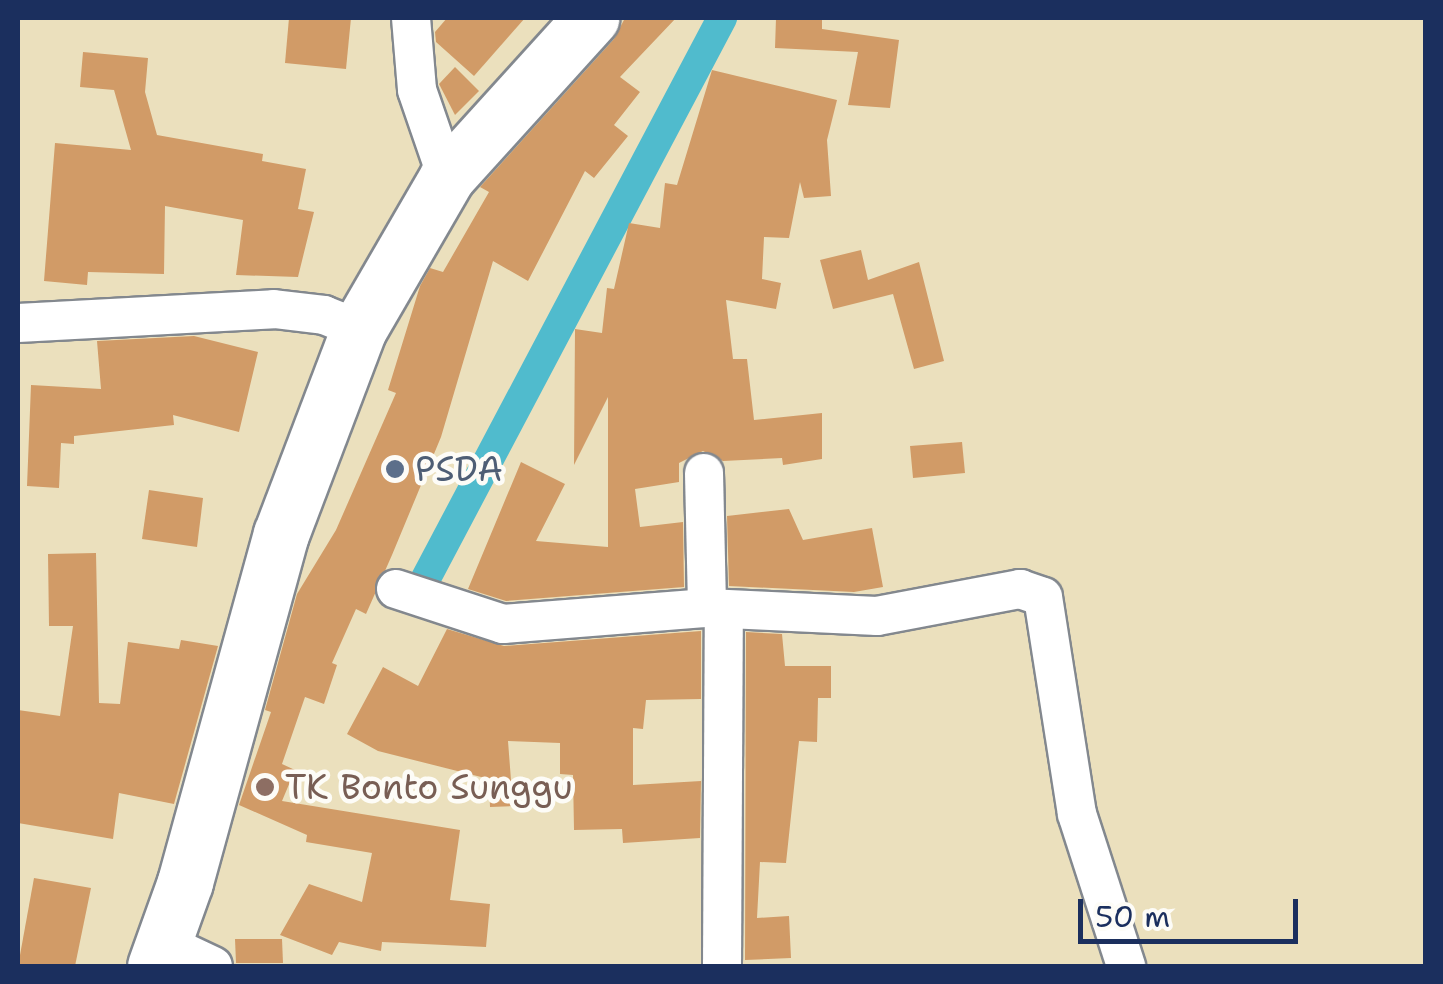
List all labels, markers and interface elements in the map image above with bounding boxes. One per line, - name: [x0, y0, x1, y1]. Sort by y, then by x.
- place label: PSDA: [415, 448, 503, 490]
- marker: PSDA: [384, 458, 406, 480]
- place label: TK Bonto Sunggu: [285, 766, 573, 808]
- marker: TK Bonto Sunggu: [254, 776, 276, 798]
- scale bar: [1083, 879, 1303, 941]
- text: 50 m: [1095, 896, 1170, 937]

